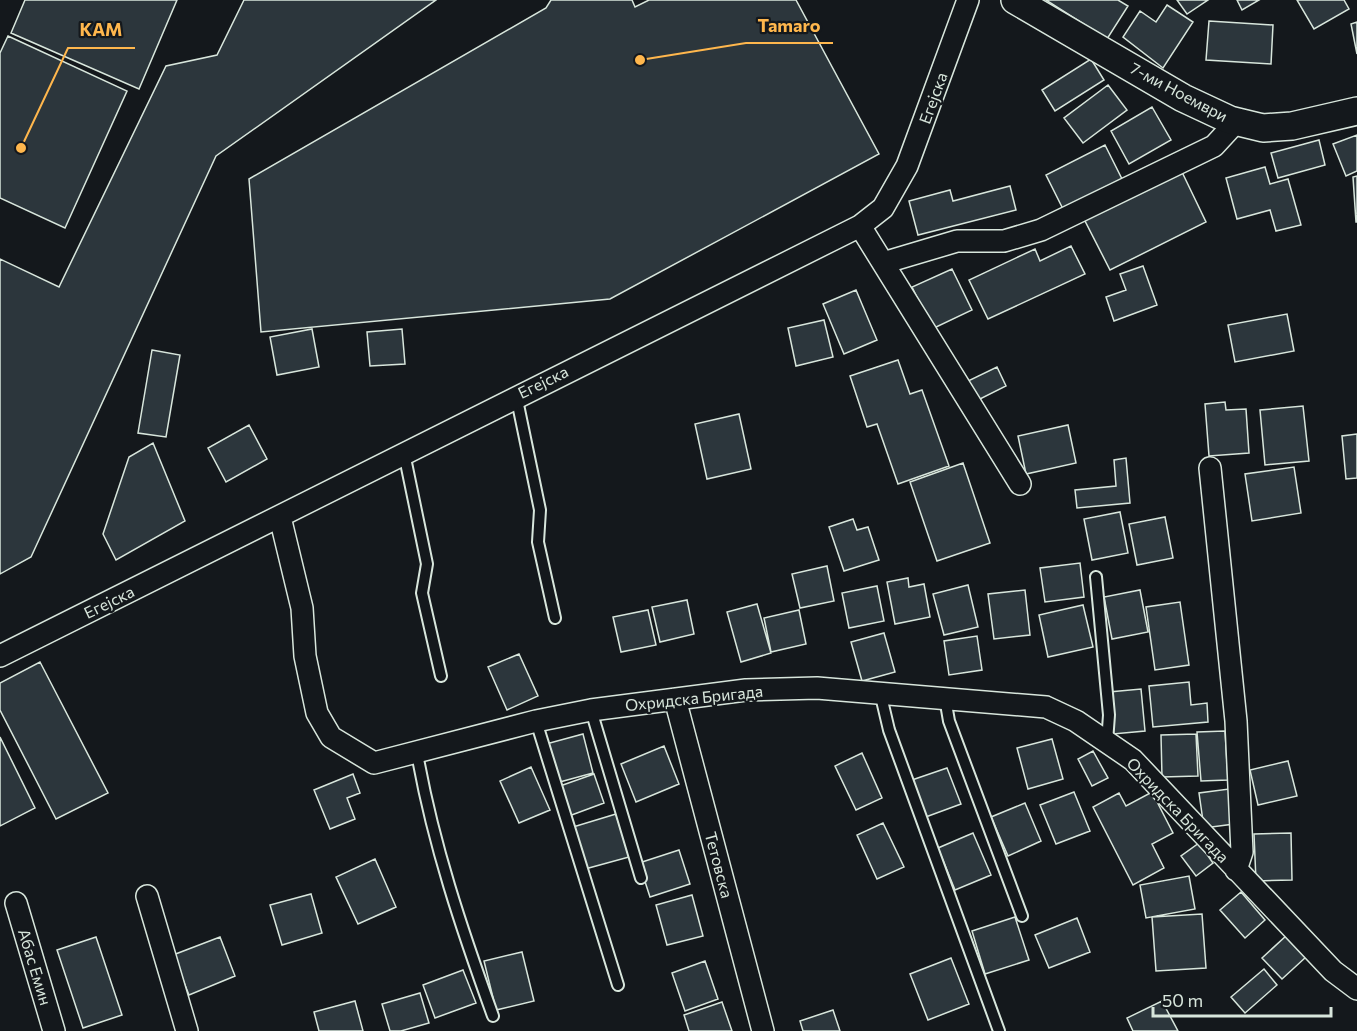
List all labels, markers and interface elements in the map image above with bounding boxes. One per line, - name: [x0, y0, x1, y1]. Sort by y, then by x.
- callout: Tamaro: [746, 7, 833, 43]
- callout: KAM: [68, 12, 135, 48]
- text: Tamaro: [758, 14, 821, 36]
- text: KAM: [80, 18, 122, 40]
- street label: 7-ми Ноември: [1127, 58, 1231, 125]
- street label: Егејска: [914, 69, 951, 126]
- street label: Егејска: [514, 361, 571, 402]
- street label: Егејска: [80, 581, 137, 622]
- street label: Охридска Бригада: [624, 681, 764, 714]
- street label: Охридска Бригада: [1123, 753, 1233, 866]
- street label: Тетовска: [702, 830, 737, 900]
- street label: Абас Емин: [15, 926, 56, 1007]
- scale bar: [1153, 980, 1332, 1018]
- text: 50 m: [1162, 989, 1203, 1011]

